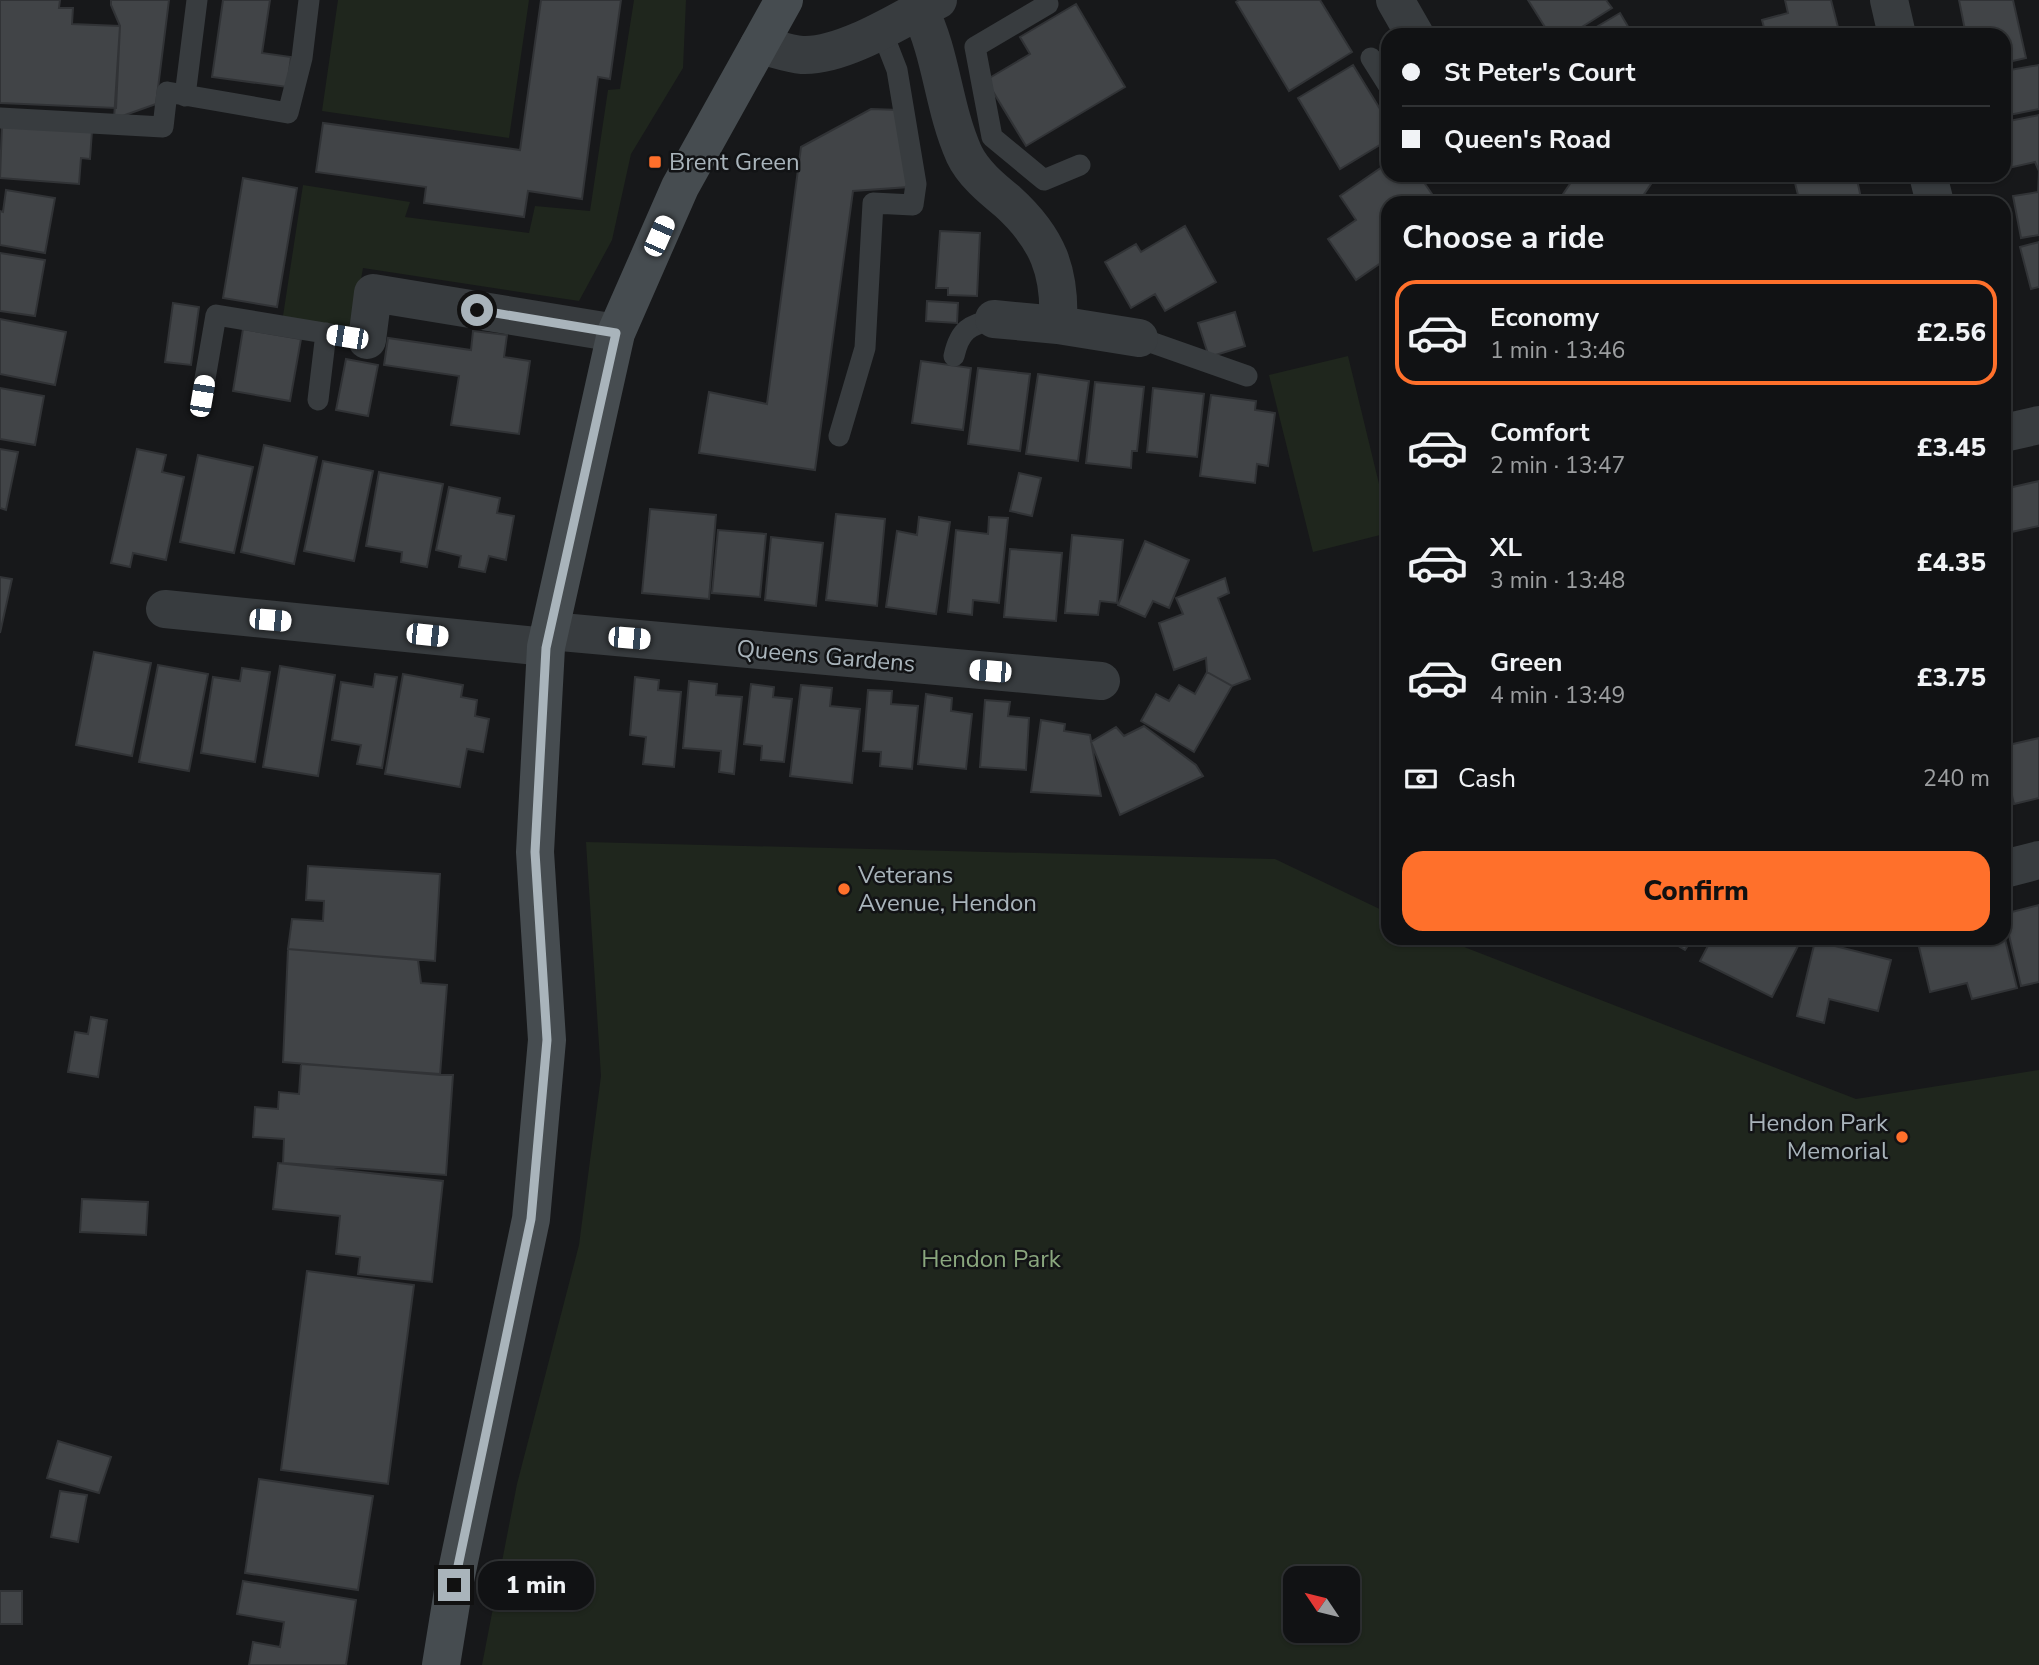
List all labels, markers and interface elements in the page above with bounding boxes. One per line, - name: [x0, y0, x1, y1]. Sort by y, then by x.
- text: St Peter's Court: [1444, 55, 1635, 90]
- text: Queen's Road: [1444, 122, 1611, 157]
- place label: Brent Green: [669, 146, 800, 178]
- marker: Brent Green: [647, 154, 663, 170]
- car: [641, 213, 678, 259]
- text: Choose a ride: [1402, 216, 1604, 259]
- route start: [461, 294, 493, 326]
- text: Economy: [1490, 300, 1599, 335]
- icon: car: [1406, 301, 1469, 364]
- text: £2.56: [1917, 315, 1986, 350]
- car: [325, 323, 370, 351]
- text: 1 min · 13:46: [1490, 335, 1625, 366]
- car: [189, 373, 216, 419]
- text: Comfort: [1490, 415, 1590, 450]
- icon: car: [1406, 416, 1469, 479]
- text: £3.45: [1917, 430, 1986, 465]
- text: 2 min · 13:47: [1490, 450, 1625, 481]
- text: XL: [1490, 530, 1522, 565]
- icon: car: [1406, 531, 1469, 594]
- text: £4.35: [1917, 545, 1986, 580]
- text: 3 min · 13:48: [1490, 565, 1625, 596]
- car: [249, 608, 292, 632]
- car: [406, 622, 449, 648]
- car: [608, 626, 651, 650]
- street label: Queens Gardens: [735, 632, 917, 680]
- text: Green: [1490, 645, 1563, 680]
- icon: car: [1406, 646, 1469, 709]
- car: [969, 659, 1012, 683]
- text: £3.75: [1917, 660, 1986, 695]
- text: 4 min · 13:49: [1490, 680, 1625, 711]
- icon: cash: [1402, 760, 1440, 798]
- text: Cash: [1458, 761, 1516, 796]
- text: 240 m: [1923, 763, 1990, 794]
- button: Confirm: [1402, 851, 1990, 931]
- place label: Veterans Avenue, Hendon: [857, 859, 1037, 919]
- marker: Veterans Avenue, Hendon: [836, 881, 852, 897]
- place label: Hendon Park Memorial: [1748, 1107, 1889, 1167]
- marker: Hendon Park Memorial: [1894, 1129, 1910, 1145]
- park label: Hendon Park: [921, 1243, 1062, 1275]
- callout: 1 min: [478, 1560, 594, 1610]
- north arrow: [1283, 1566, 1360, 1643]
- map controls: [1283, 1566, 1360, 1643]
- route end: [438, 1569, 470, 1601]
- text: 1 min: [506, 1570, 566, 1601]

